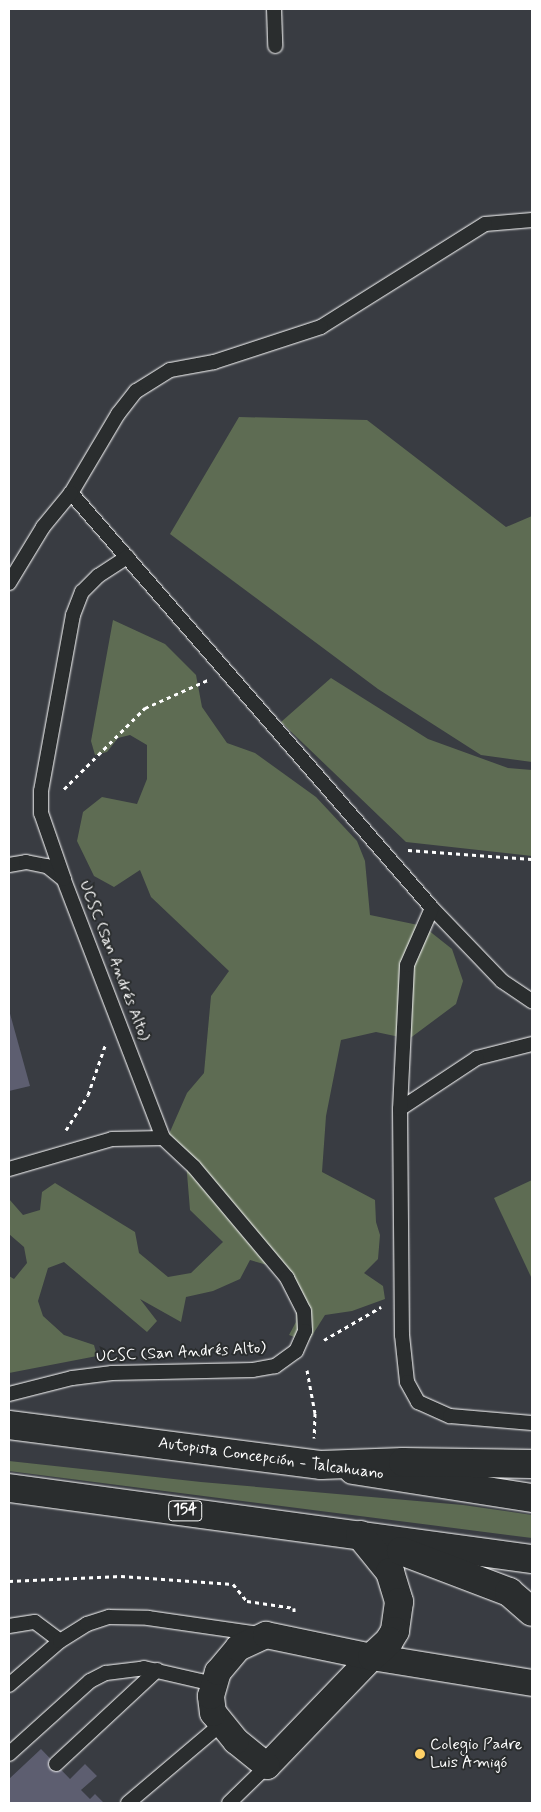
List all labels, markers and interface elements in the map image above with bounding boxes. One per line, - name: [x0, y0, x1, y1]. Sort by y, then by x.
- street label: UCSC (San Andrés Alto): [75, 880, 153, 1042]
- street label: UCSC (San Andrés Alto): [98, 1339, 264, 1367]
- street label: Autopista Concepción - Talcahuano: [157, 1434, 385, 1484]
- road number: 154: [168, 1498, 202, 1524]
- place label: Colegio Padre Luis Amigó: [430, 1735, 523, 1773]
- marker: Colegio Padre Luis Amigó: [414, 1748, 426, 1760]

